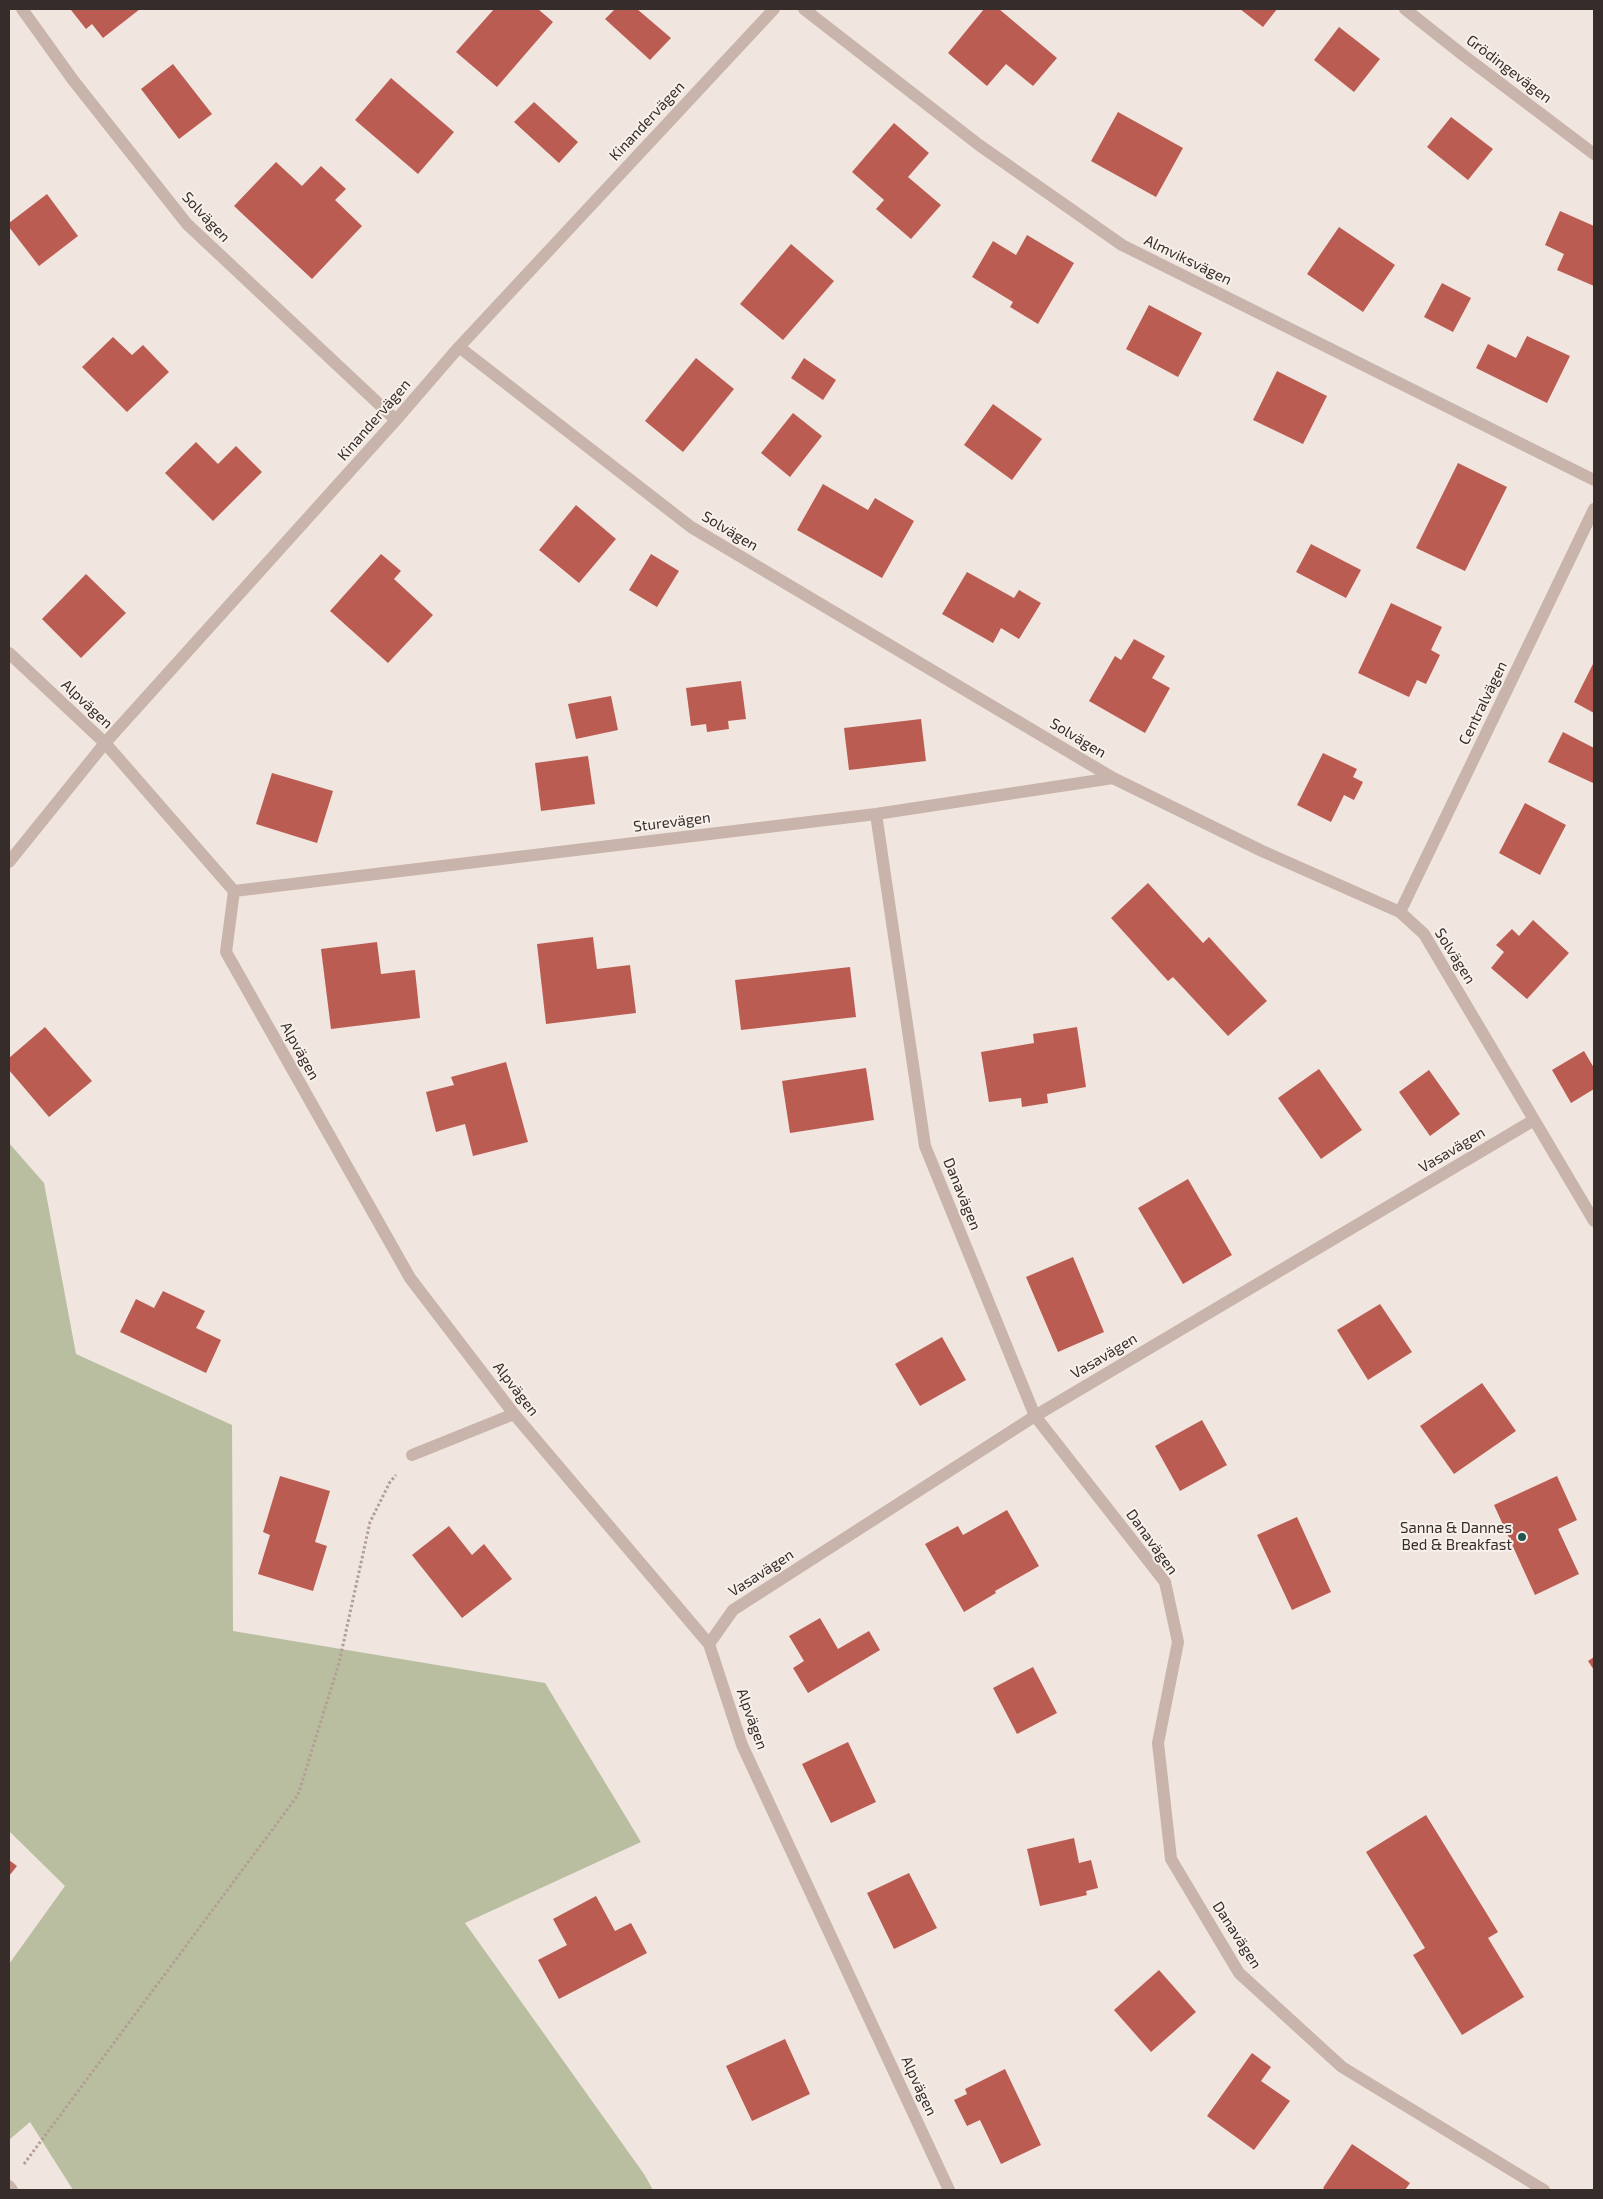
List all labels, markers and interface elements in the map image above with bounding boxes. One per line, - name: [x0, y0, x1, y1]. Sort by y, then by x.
- street label: Grödingevägen: [1463, 31, 1555, 107]
- street label: Kinandervägen: [606, 78, 688, 164]
- street label: Solvägen: [178, 188, 234, 246]
- street label: Almviksvägen: [1141, 231, 1235, 289]
- street label: Kinandervägen: [334, 376, 414, 464]
- street label: Solvägen: [699, 507, 761, 555]
- street label: Centralvägen: [1455, 658, 1511, 748]
- street label: Alpvägen: [58, 676, 116, 732]
- street label: Solvägen: [1047, 714, 1109, 762]
- street label: Sturevägen: [632, 808, 712, 836]
- street label: Solvägen: [1431, 925, 1479, 987]
- street label: Alpvägen: [277, 1019, 323, 1083]
- street label: Vasavägen: [1416, 1123, 1488, 1177]
- street label: Danavägen: [939, 1155, 985, 1233]
- street label: Vasavägen: [1068, 1329, 1140, 1383]
- street label: Alpvägen: [489, 1358, 543, 1420]
- street label: Danavägen: [1122, 1506, 1182, 1578]
- place label: Sanna & Dannes Bed & Breakfast: [1400, 1519, 1512, 1554]
- marker: Sanna & Dannes Bed & Breakfast: [1516, 1531, 1528, 1543]
- street label: Vasavägen: [725, 1545, 797, 1601]
- street label: Alpvägen: [733, 1686, 771, 1752]
- street label: Danavägen: [1209, 1898, 1265, 1972]
- street label: Alpvägen: [897, 2053, 941, 2119]

